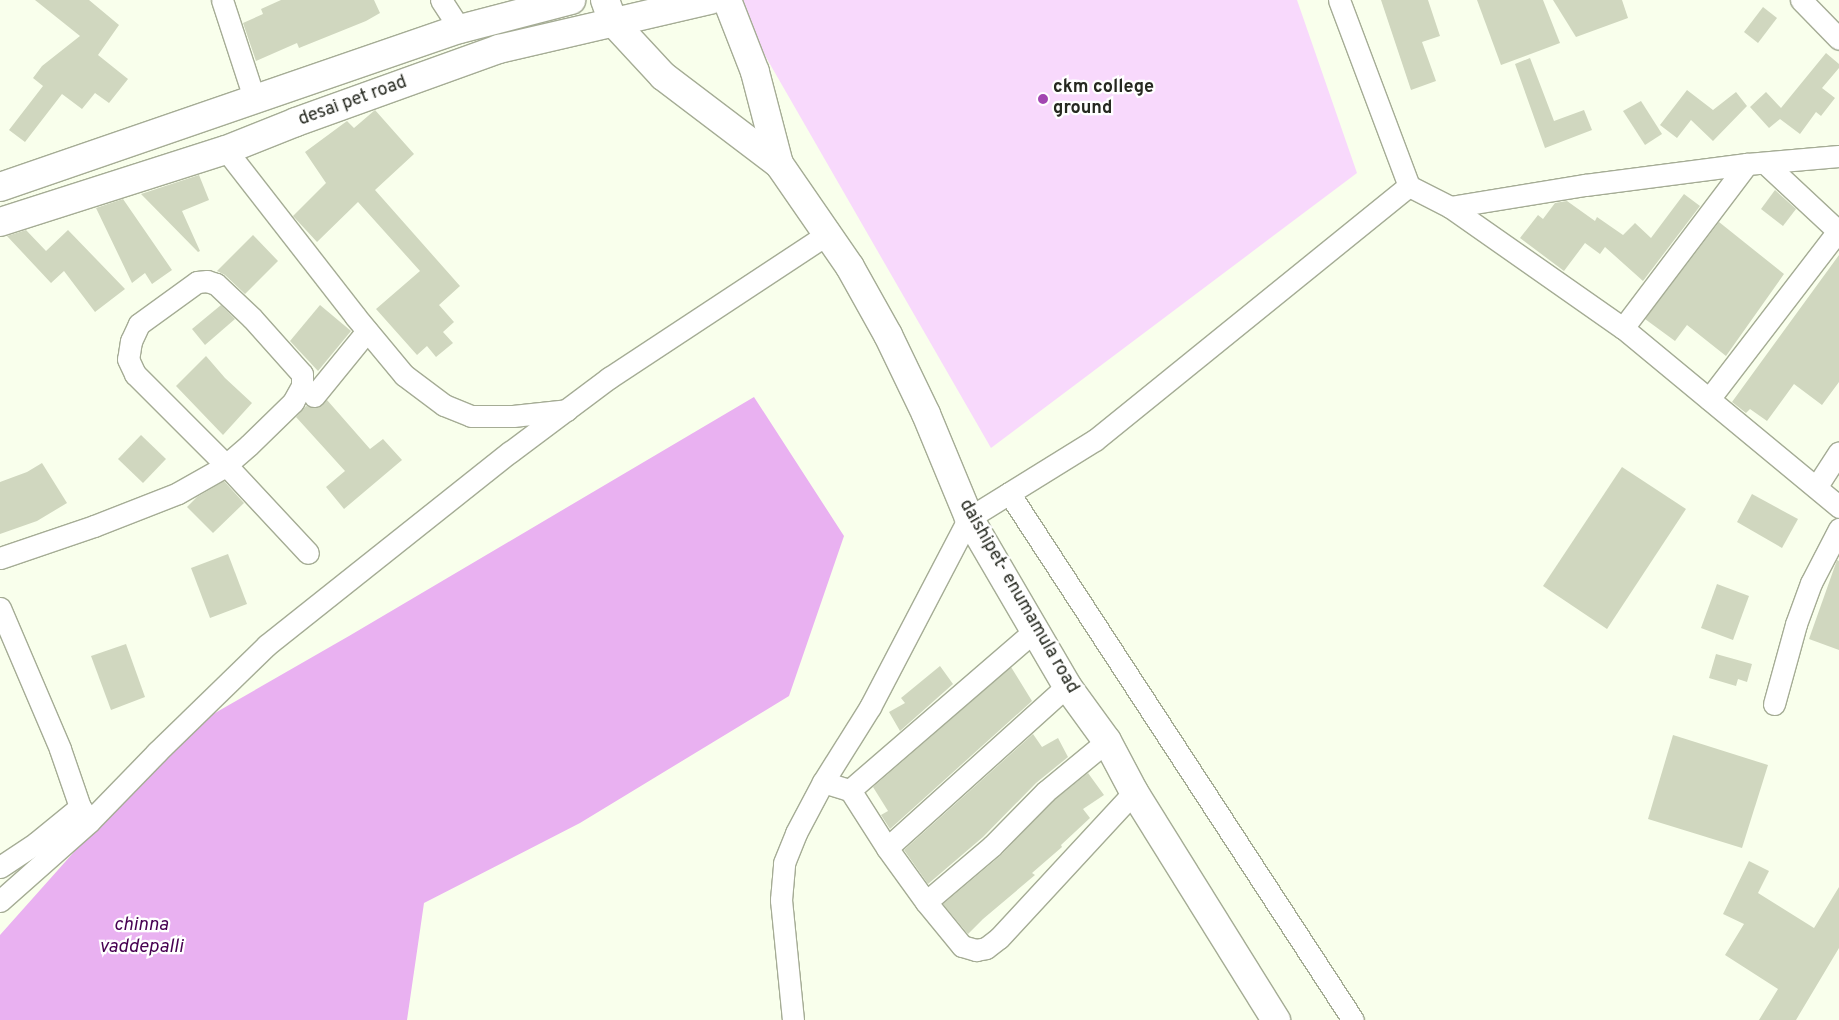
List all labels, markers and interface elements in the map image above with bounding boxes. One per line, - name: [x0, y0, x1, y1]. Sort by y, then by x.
- street label: desai pet road: [296, 72, 410, 132]
- place label: ckm college ground: [1053, 78, 1154, 120]
- marker: ckm college ground: [1037, 93, 1049, 105]
- street label: daishipet- enumamula road: [954, 496, 1082, 698]
- water label: chinna vaddepalli: [99, 915, 183, 959]

